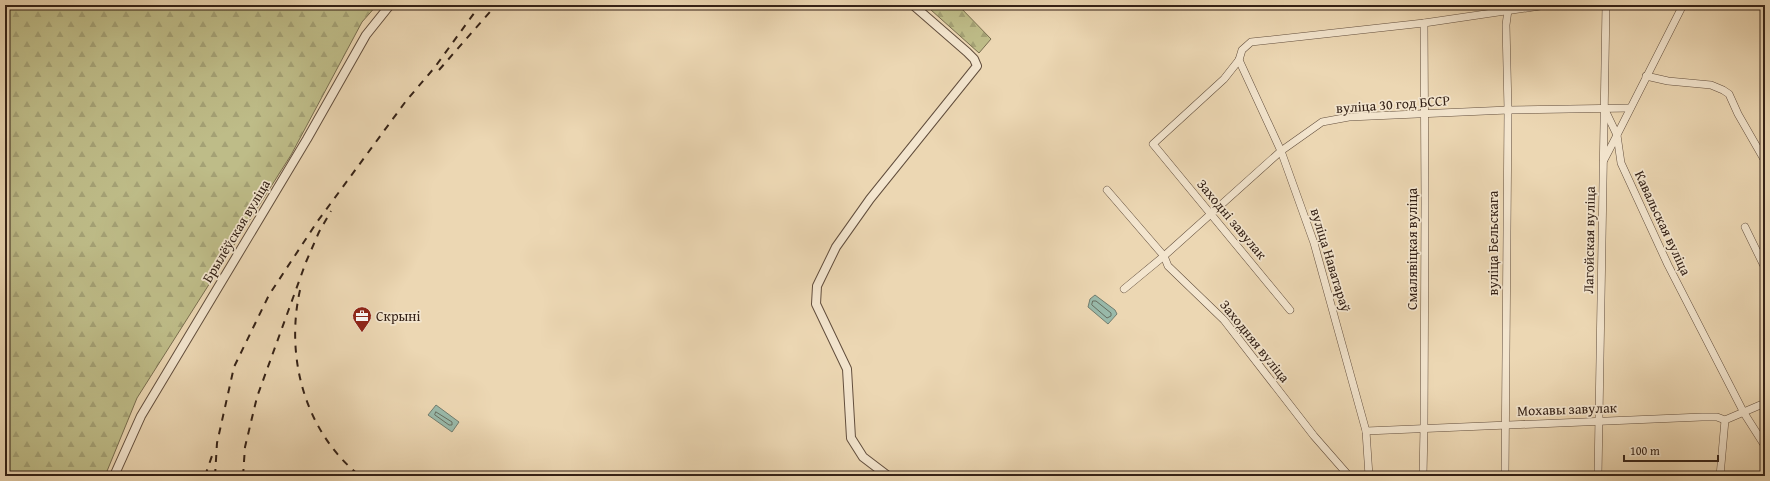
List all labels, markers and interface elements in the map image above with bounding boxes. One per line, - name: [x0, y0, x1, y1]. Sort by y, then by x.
- street label: вуліца 30 год БССР: [1335, 90, 1451, 118]
- street label: Кавальская вуліца: [1630, 167, 1696, 279]
- street label: Брылёўская вуліца: [197, 175, 275, 286]
- street label: Заходні завулак: [1192, 175, 1272, 264]
- street label: Лагойская вуліца: [1578, 186, 1600, 294]
- street label: Смалявіцкая вуліца: [1402, 188, 1422, 310]
- street label: вуліца Бельскага: [1483, 190, 1503, 295]
- street label: вуліца Наватараў: [1306, 206, 1356, 314]
- street label: Заходняя вуліца: [1215, 295, 1295, 387]
- office icon: Скрыні: [351, 305, 373, 333]
- place label: Скрыні: [376, 306, 420, 326]
- street label: Мохавы завулак: [1517, 397, 1618, 421]
- scale bar: [1624, 437, 1718, 463]
- text: 100 m: [1630, 442, 1660, 459]

